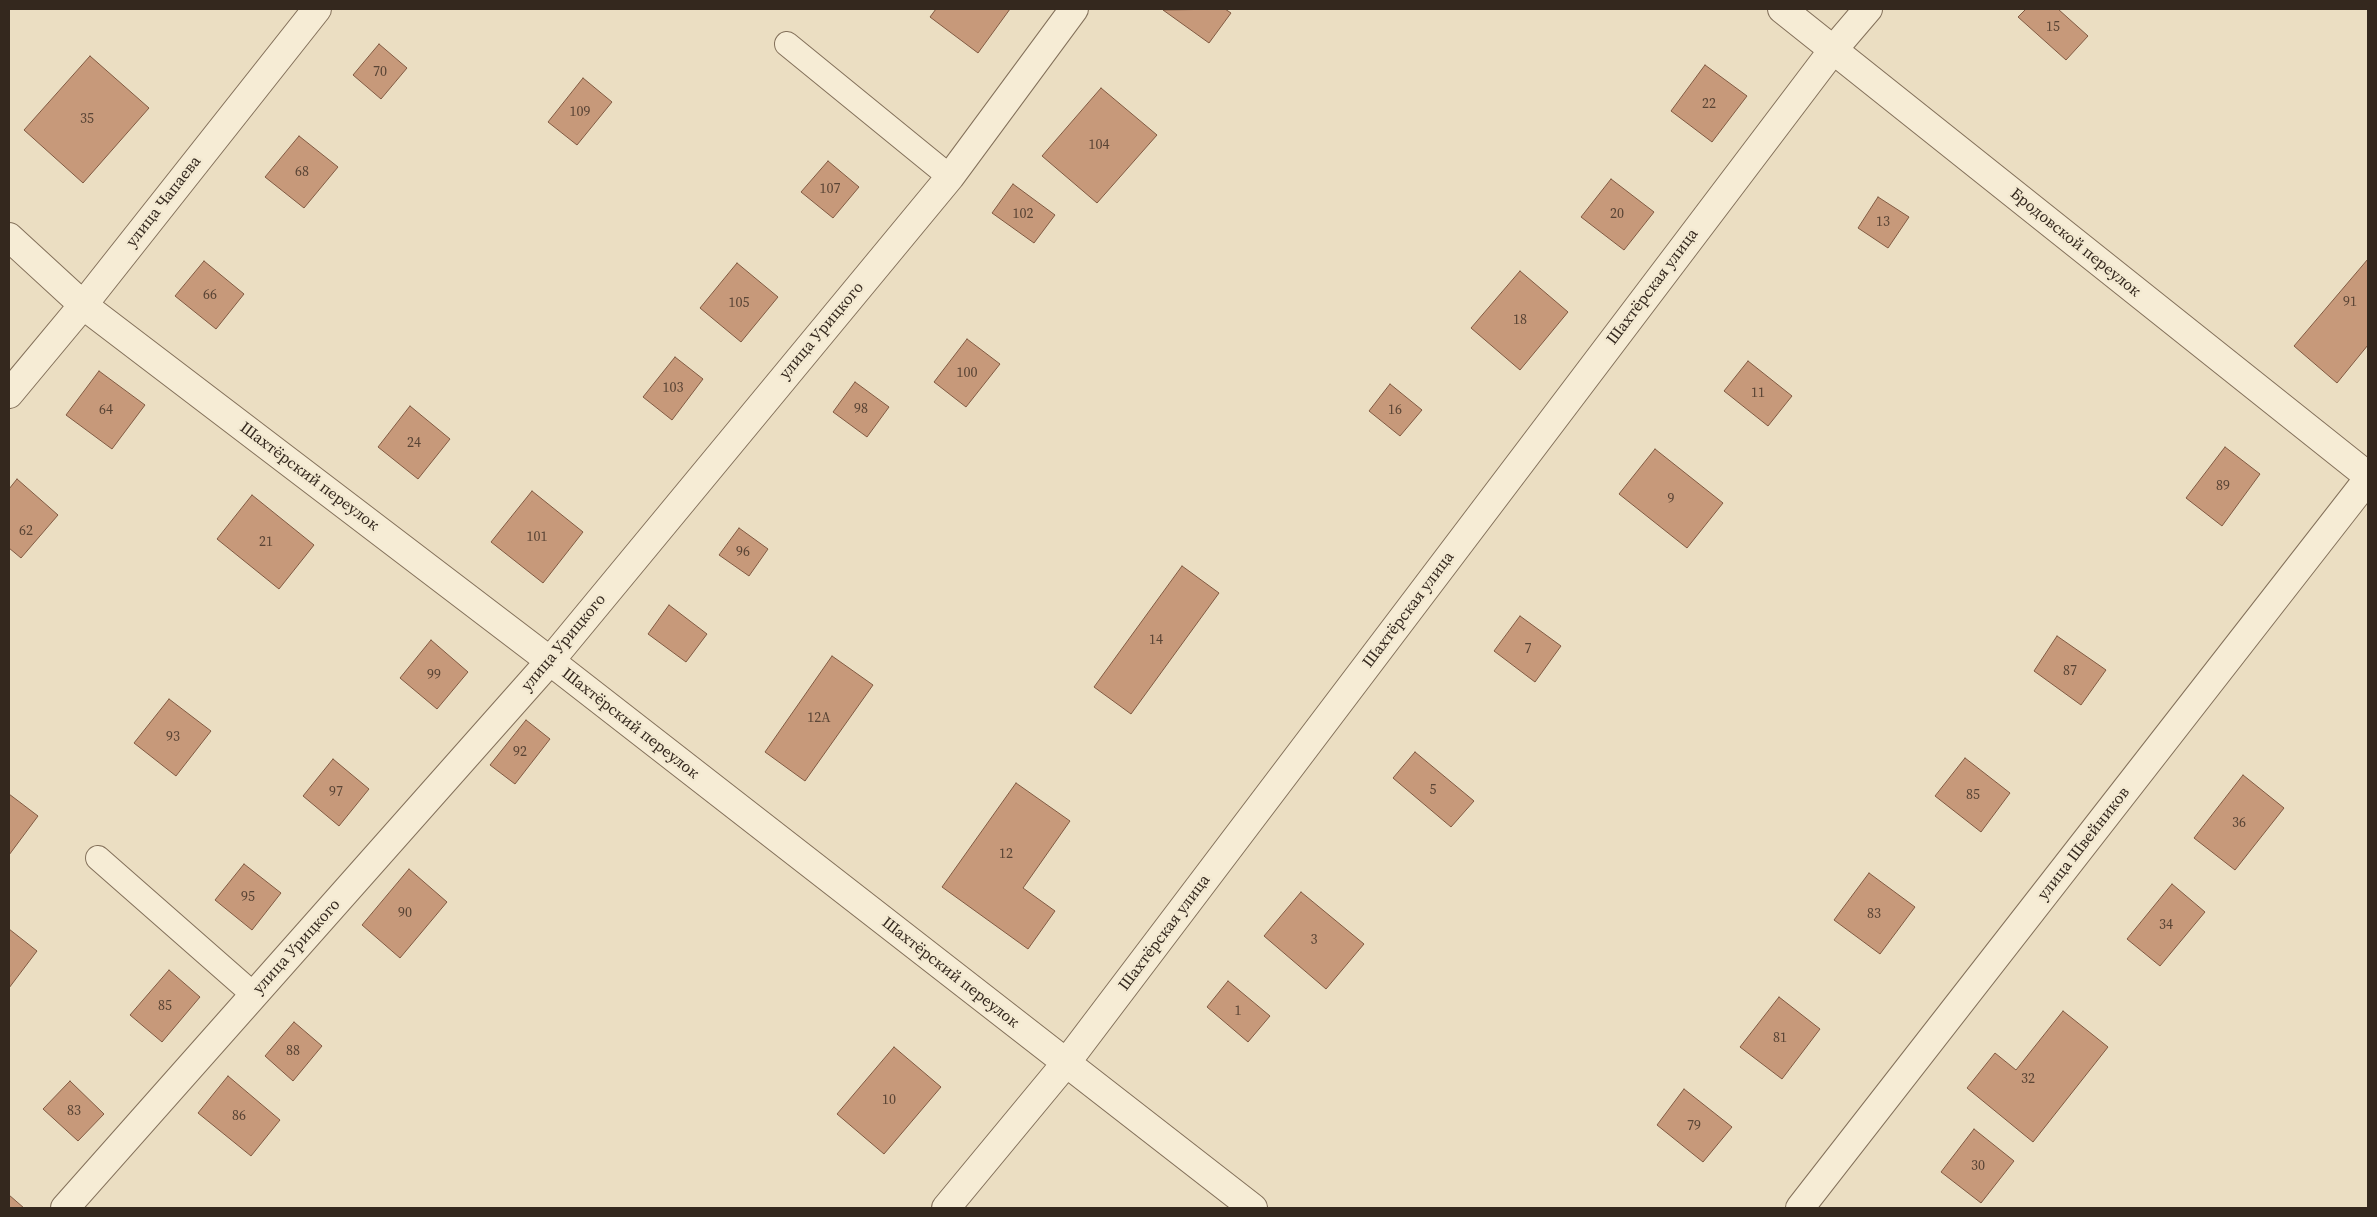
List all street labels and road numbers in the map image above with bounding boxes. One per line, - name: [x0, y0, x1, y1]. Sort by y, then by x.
- street label: улица Чапаева: [122, 153, 206, 251]
- street label: Бродовской переулок: [2006, 185, 2144, 301]
- street label: Шахтёрская улица: [1603, 225, 1703, 349]
- street label: улица Урицкого: [776, 278, 868, 384]
- street label: Шахтёрский переулок: [236, 419, 382, 535]
- street label: Шахтёрская улица: [1359, 548, 1459, 672]
- street label: улица Урицкого: [518, 590, 610, 696]
- street label: Шахтёрский переулок: [558, 664, 702, 784]
- street label: улица Швейников: [2034, 784, 2134, 904]
- street label: Шахтёрская улица: [1115, 871, 1215, 995]
- street label: улица Урицкого: [249, 896, 345, 998]
- street label: Шахтёрский переулок: [878, 913, 1022, 1033]

